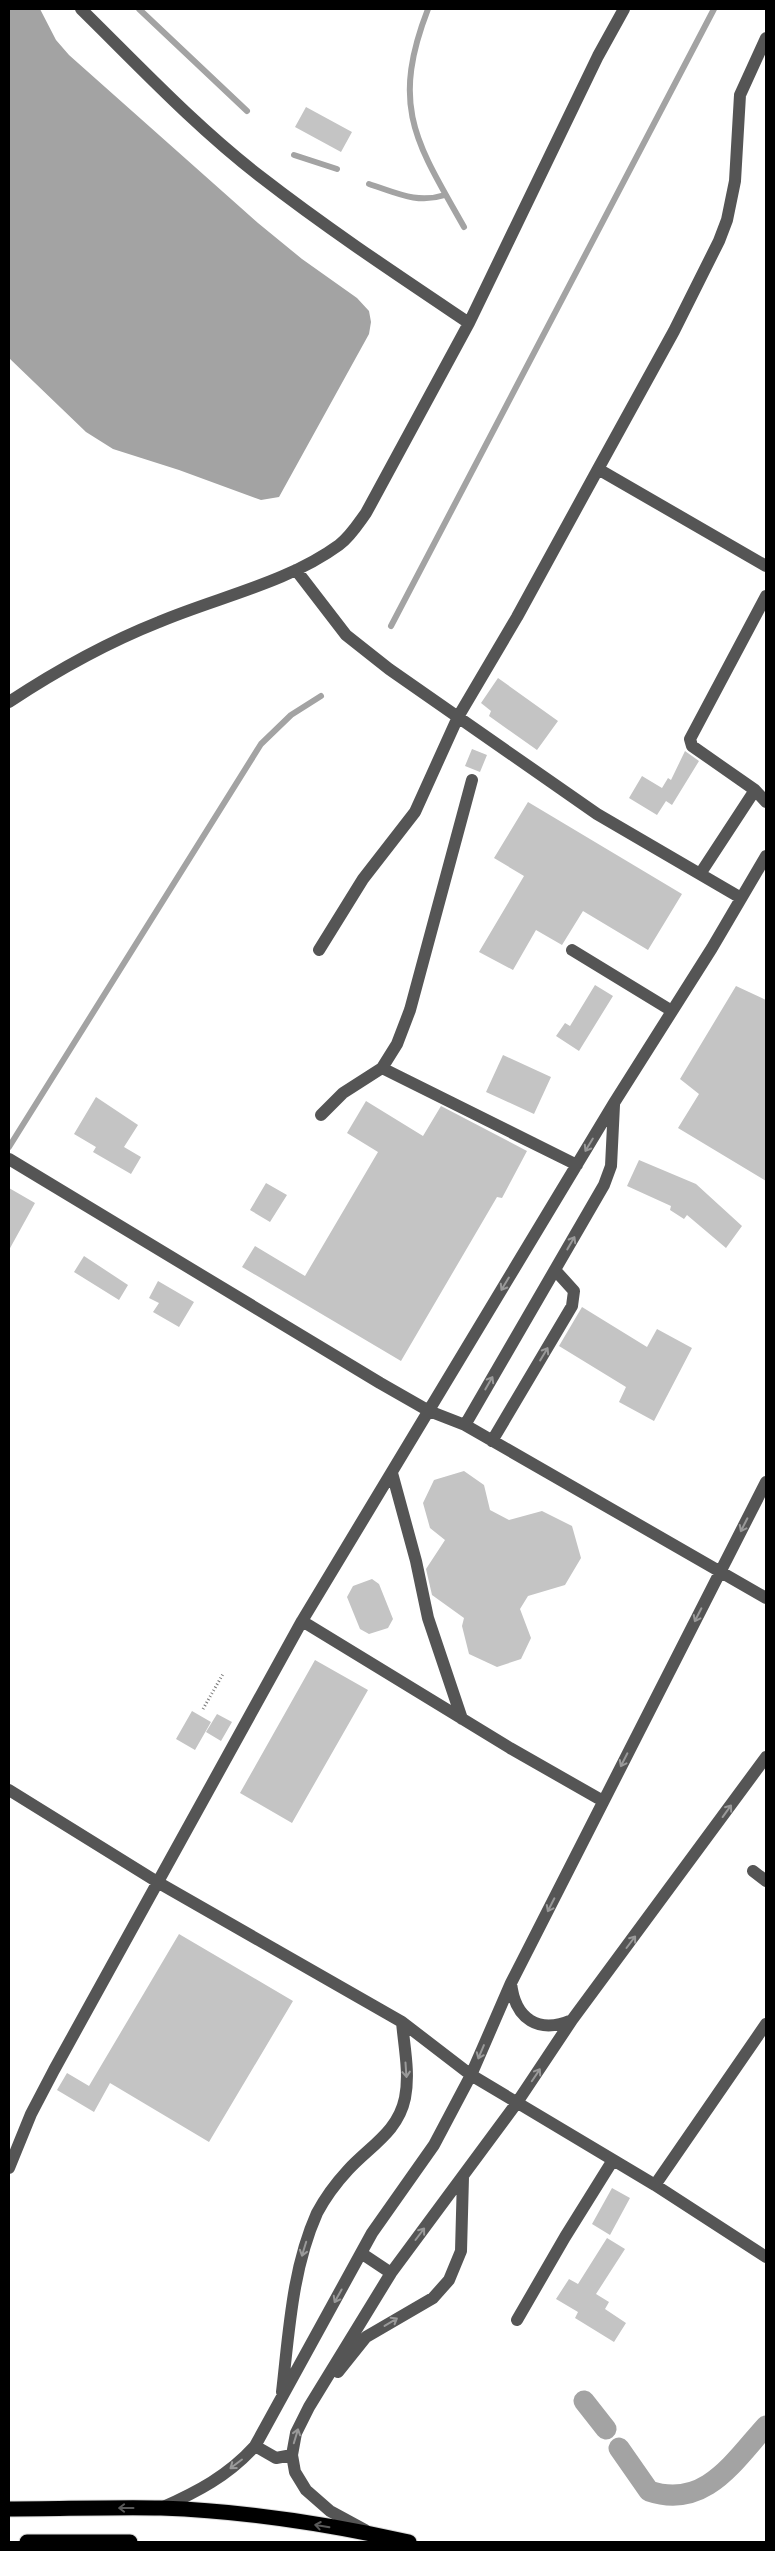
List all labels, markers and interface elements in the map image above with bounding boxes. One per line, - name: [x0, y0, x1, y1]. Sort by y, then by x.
- one-way arrow: [583, 1137, 593, 1151]
- one-way arrow: [566, 1236, 576, 1250]
- one-way arrow: [500, 1276, 510, 1290]
- one-way arrow: [539, 1348, 549, 1362]
- one-way arrow: [484, 1376, 494, 1391]
- one-way arrow: [739, 1517, 748, 1532]
- one-way arrow: [693, 1607, 702, 1622]
- one-way arrow: [619, 1752, 628, 1767]
- one-way arrow: [722, 1804, 732, 1818]
- one-way arrow: [546, 1897, 555, 1912]
- one-way arrow: [625, 1936, 636, 1949]
- one-way arrow: [476, 2044, 486, 2059]
- one-way arrow: [402, 2062, 411, 2078]
- one-way arrow: [531, 2068, 541, 2082]
- one-way arrow: [414, 2228, 425, 2241]
- one-way arrow: [298, 2241, 308, 2257]
- one-way arrow: [332, 2289, 342, 2303]
- one-way arrow: [383, 2317, 397, 2327]
- one-way arrow: [292, 2428, 302, 2444]
- one-way arrow: [229, 2459, 243, 2469]
- one-way arrow: [118, 2503, 134, 2513]
- one-way arrow: [314, 2521, 330, 2531]

